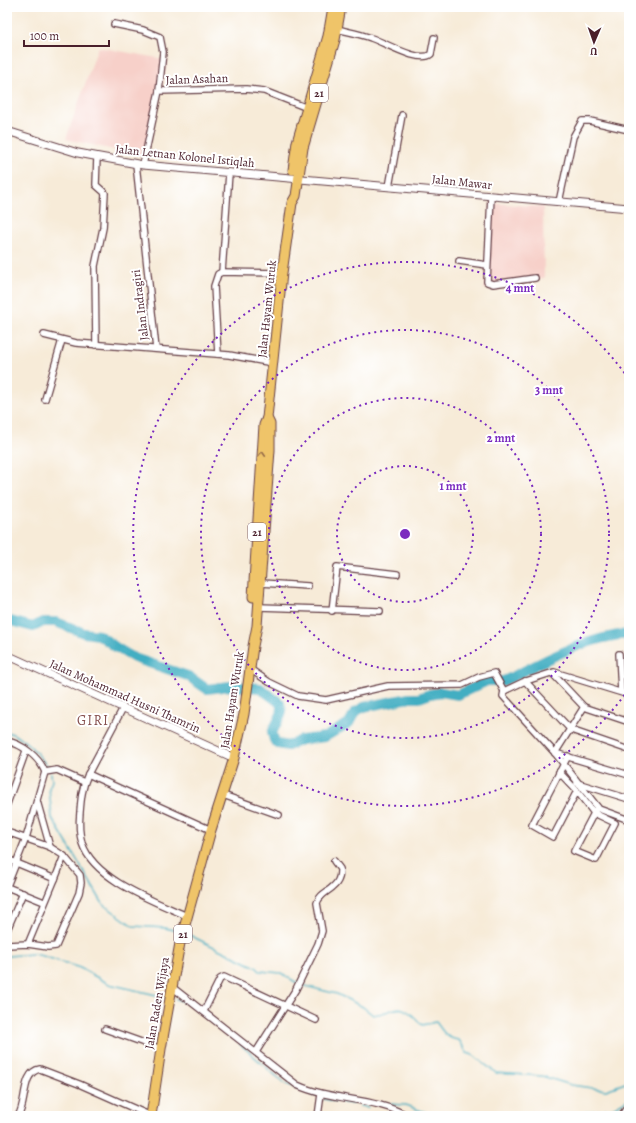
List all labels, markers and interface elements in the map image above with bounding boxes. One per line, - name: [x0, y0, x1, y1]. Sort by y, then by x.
- scale bar: [24, 22, 109, 48]
- north arrow: [574, 22, 614, 62]
- text: 100 m: [30, 28, 59, 44]
- text: U: [589, 44, 598, 59]
- street label: Jalan Asahan: [165, 70, 229, 88]
- road number: 21: [310, 84, 328, 102]
- street label: Jalan Letnan Kolonel Istiqlah: [115, 141, 256, 171]
- street label: Jalan Mawar: [431, 171, 493, 193]
- street label: Jalan Hayam Wuruk: [254, 259, 280, 359]
- street label: Jalan Indragiri: [128, 269, 152, 341]
- text: 4 mnt: [506, 280, 534, 296]
- text: 3 mnt: [535, 382, 563, 398]
- text: 2 mnt: [487, 430, 515, 446]
- one-way arrow: [257, 451, 266, 457]
- text: 1 mnt: [439, 478, 467, 494]
- road number: 21: [248, 523, 266, 541]
- centre of rings: [398, 527, 412, 541]
- street label: Jalan Hayam Wuruk: [216, 650, 248, 750]
- street label: Jalan Mohammad Husni Thamrin: [47, 655, 203, 737]
- district label: GIRI: [77, 711, 109, 730]
- road number: 21: [174, 925, 192, 943]
- street label: Jalan Raden Wijaya: [141, 955, 173, 1050]

